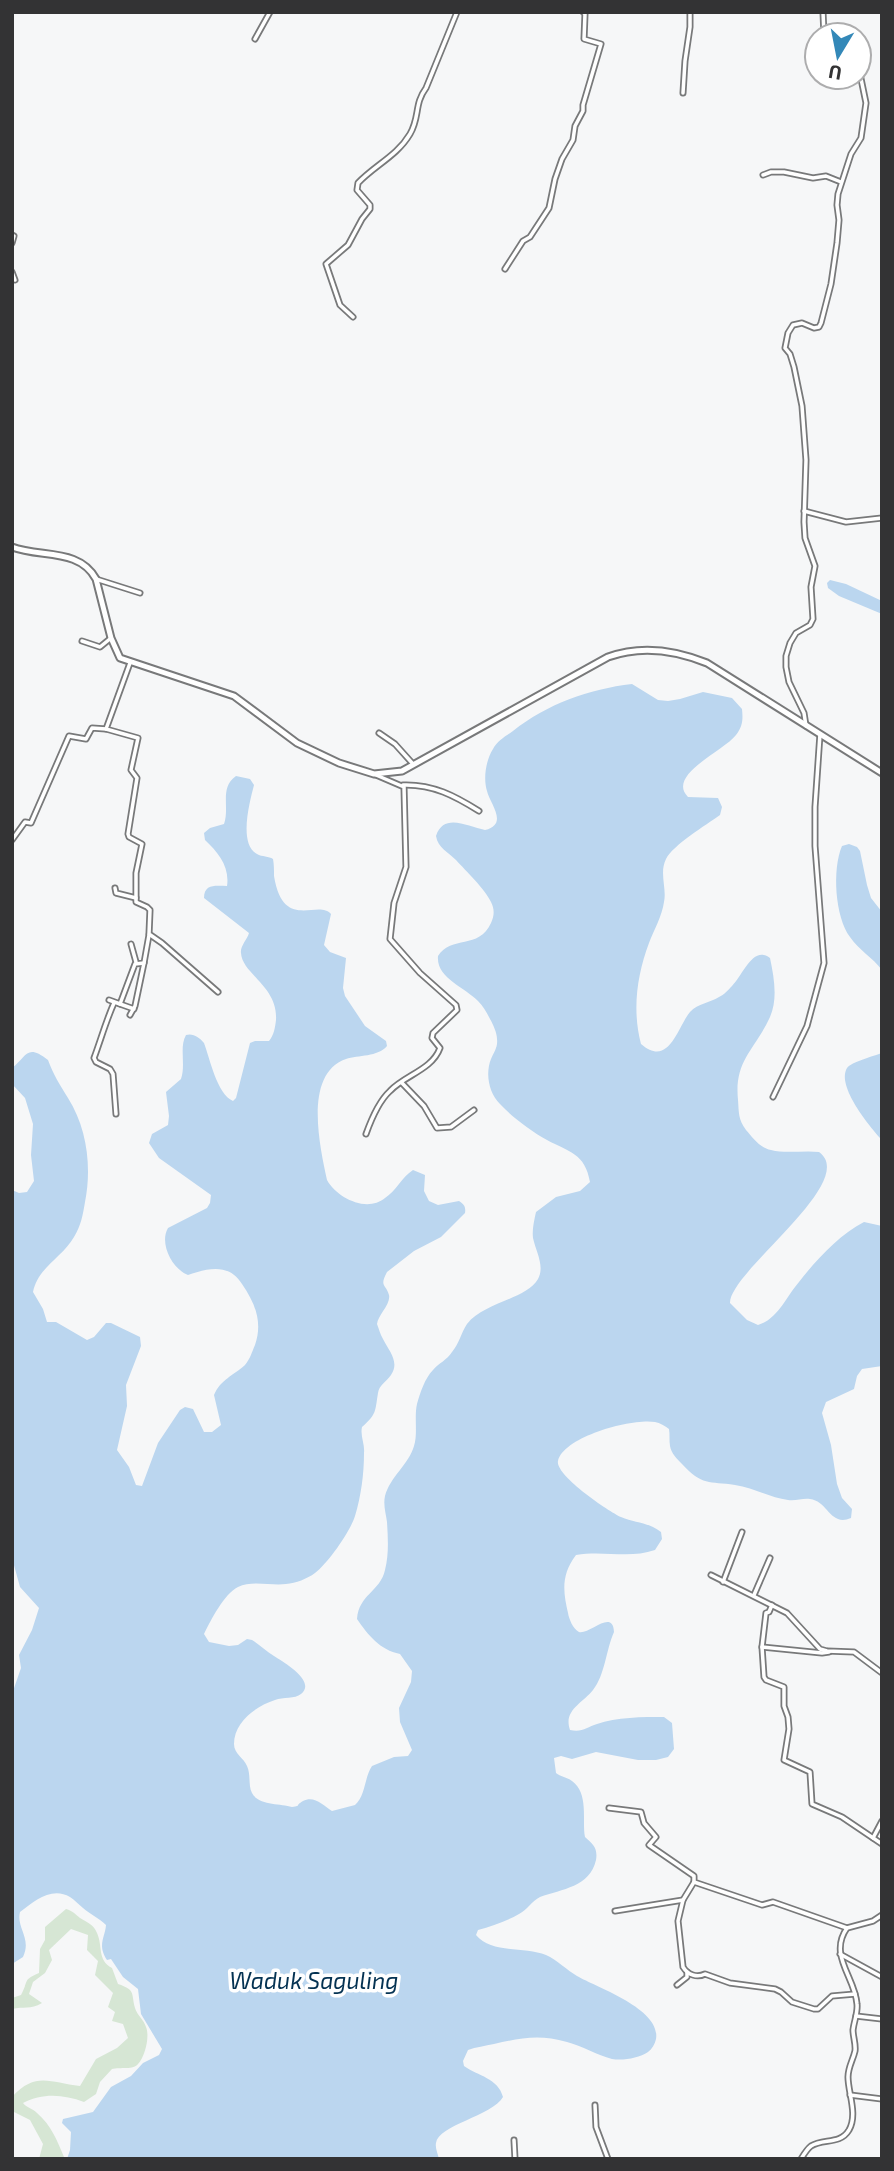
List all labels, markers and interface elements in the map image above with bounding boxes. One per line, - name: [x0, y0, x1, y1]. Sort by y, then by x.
- north arrow: [803, 21, 873, 91]
- text: U: [827, 61, 843, 86]
- water label: Waduk Saguling: [229, 1966, 399, 1994]

